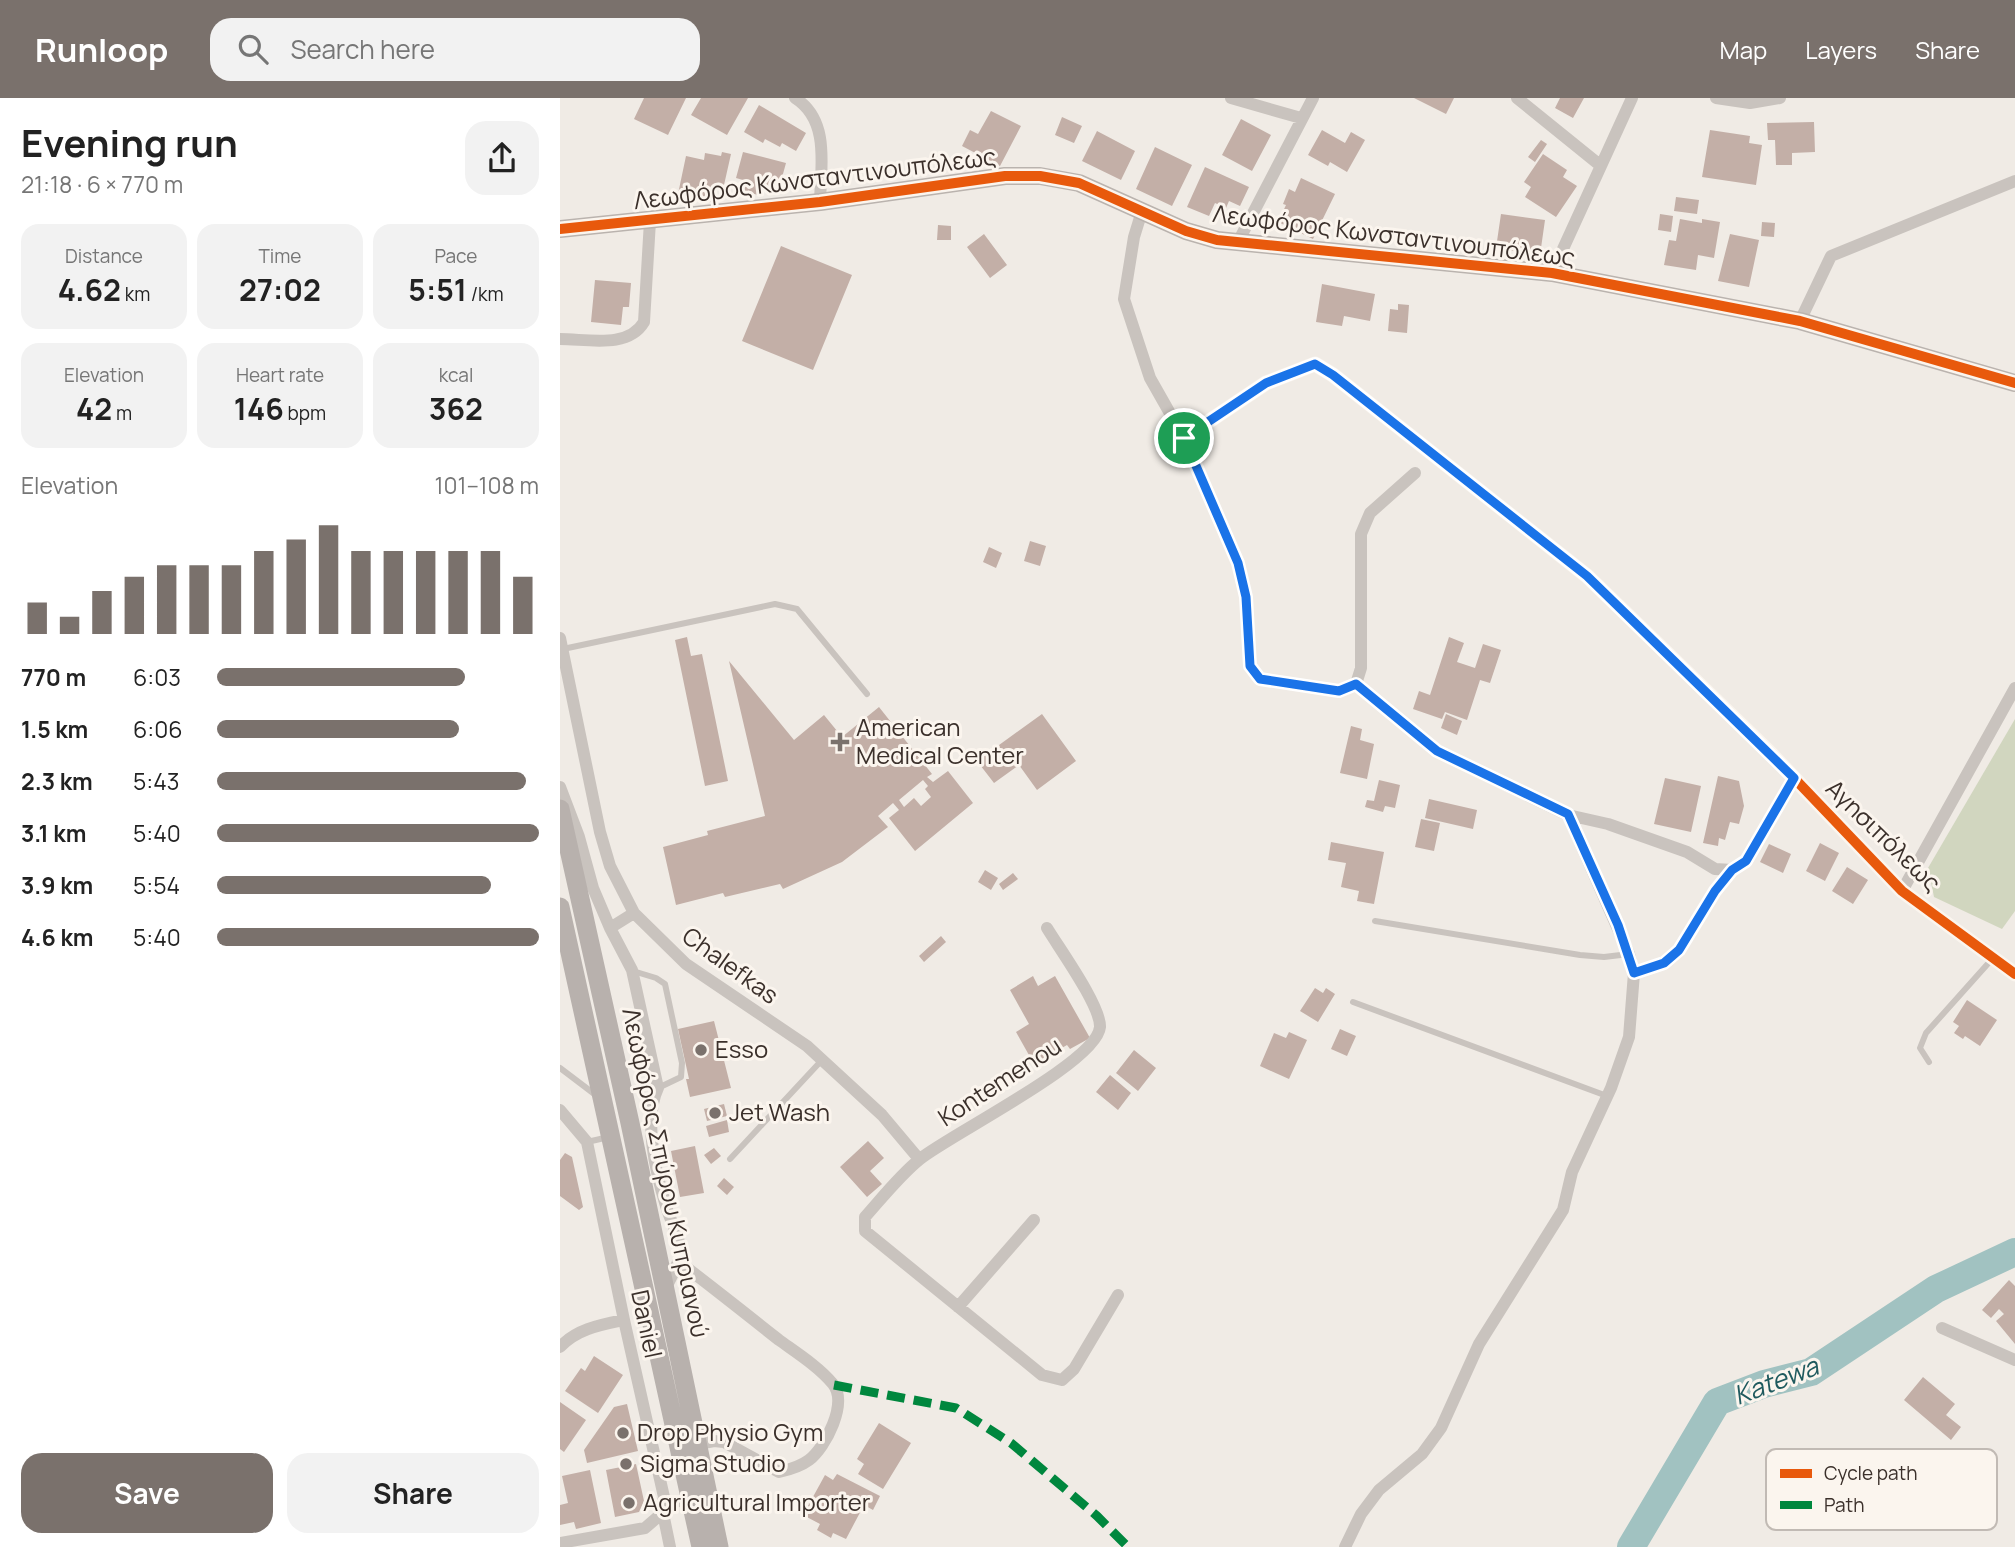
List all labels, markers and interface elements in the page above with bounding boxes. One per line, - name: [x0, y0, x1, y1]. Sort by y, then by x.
- search box: [210, 18, 700, 81]
- text: Runloop: [35, 27, 168, 72]
- icon: search: [234, 30, 272, 68]
- text: Search here: [290, 31, 435, 67]
- text: Map: [1720, 33, 1767, 66]
- text: Layers: [1805, 33, 1877, 66]
- text: Share: [1915, 33, 1980, 66]
- text: Evening run: [21, 116, 238, 168]
- button: share: [465, 121, 539, 195]
- street label: Λεωφόρος Κωνσταντινουπόλεως: [632, 139, 998, 216]
- text: 21:18 · 6 × 770 m: [21, 168, 183, 200]
- street label: Λεωφόρος Κωνσταντινουπόλεως: [1211, 196, 1577, 273]
- text: Distance: [65, 243, 143, 269]
- text: Time: [259, 243, 301, 269]
- text: Pace: [435, 243, 477, 269]
- text: 4.62: [58, 269, 121, 310]
- text: 27:02: [239, 269, 321, 310]
- text: 5:51: [408, 269, 467, 310]
- text: km: [121, 281, 150, 307]
- text: /km: [467, 281, 504, 307]
- text: Elevation: [64, 362, 144, 388]
- text: Heart rate: [236, 362, 324, 388]
- text: kcal: [439, 362, 473, 388]
- text: 42: [76, 388, 112, 429]
- text: 146: [234, 388, 284, 429]
- text: 362: [429, 388, 483, 429]
- text: m: [112, 400, 132, 426]
- text: bpm: [284, 400, 326, 426]
- pin: [1154, 408, 1214, 468]
- icon: arrive: [1165, 419, 1203, 457]
- text: Elevation: [21, 469, 118, 501]
- text: 101–108 m: [435, 469, 539, 501]
- text: 770 m: [21, 661, 86, 693]
- text: 6:03: [133, 661, 181, 693]
- place label: American Medical Center: [856, 710, 1024, 771]
- text: 1.5 km: [21, 713, 88, 745]
- text: 6:06: [133, 713, 182, 745]
- marker: American Medical Center: [830, 732, 850, 752]
- text: 2.3 km: [21, 765, 93, 797]
- text: 5:43: [133, 765, 179, 797]
- street label: Αγησιπόλεως: [1819, 772, 1949, 898]
- text: 3.1 km: [21, 817, 86, 849]
- text: 5:40: [133, 817, 181, 849]
- text: 3.9 km: [21, 869, 93, 901]
- text: 5:54: [133, 869, 180, 901]
- street label: Chalefkas: [676, 919, 786, 1011]
- text: 4.6 km: [21, 921, 93, 953]
- text: 5:40: [133, 921, 181, 953]
- street label: Λεωφόρος Σπύρου Κυπριανού: [615, 1005, 718, 1340]
- street label: Kontemenou: [931, 1028, 1067, 1133]
- place label: Esso: [715, 1032, 768, 1065]
- marker: Esso: [693, 1042, 709, 1058]
- place label: Jet Wash: [729, 1095, 830, 1128]
- marker: Jet Wash: [707, 1105, 723, 1121]
- street label: Daniel: [624, 1287, 671, 1361]
- water label: Katewa: [1728, 1347, 1825, 1413]
- place label: Drop Physio Gym: [637, 1415, 823, 1448]
- marker: Drop Physio Gym: [615, 1425, 631, 1441]
- place label: Sigma Studio: [640, 1446, 786, 1479]
- legend: [1766, 1449, 1997, 1530]
- button: Save: [21, 1453, 273, 1533]
- button: Share: [287, 1453, 539, 1533]
- marker: Sigma Studio: [618, 1456, 634, 1472]
- text: Cycle path: [1824, 1460, 1918, 1486]
- place label: Agricultural Importer: [643, 1485, 871, 1518]
- text: Path: [1824, 1492, 1864, 1518]
- marker: Agricultural Importer: [621, 1495, 637, 1511]

